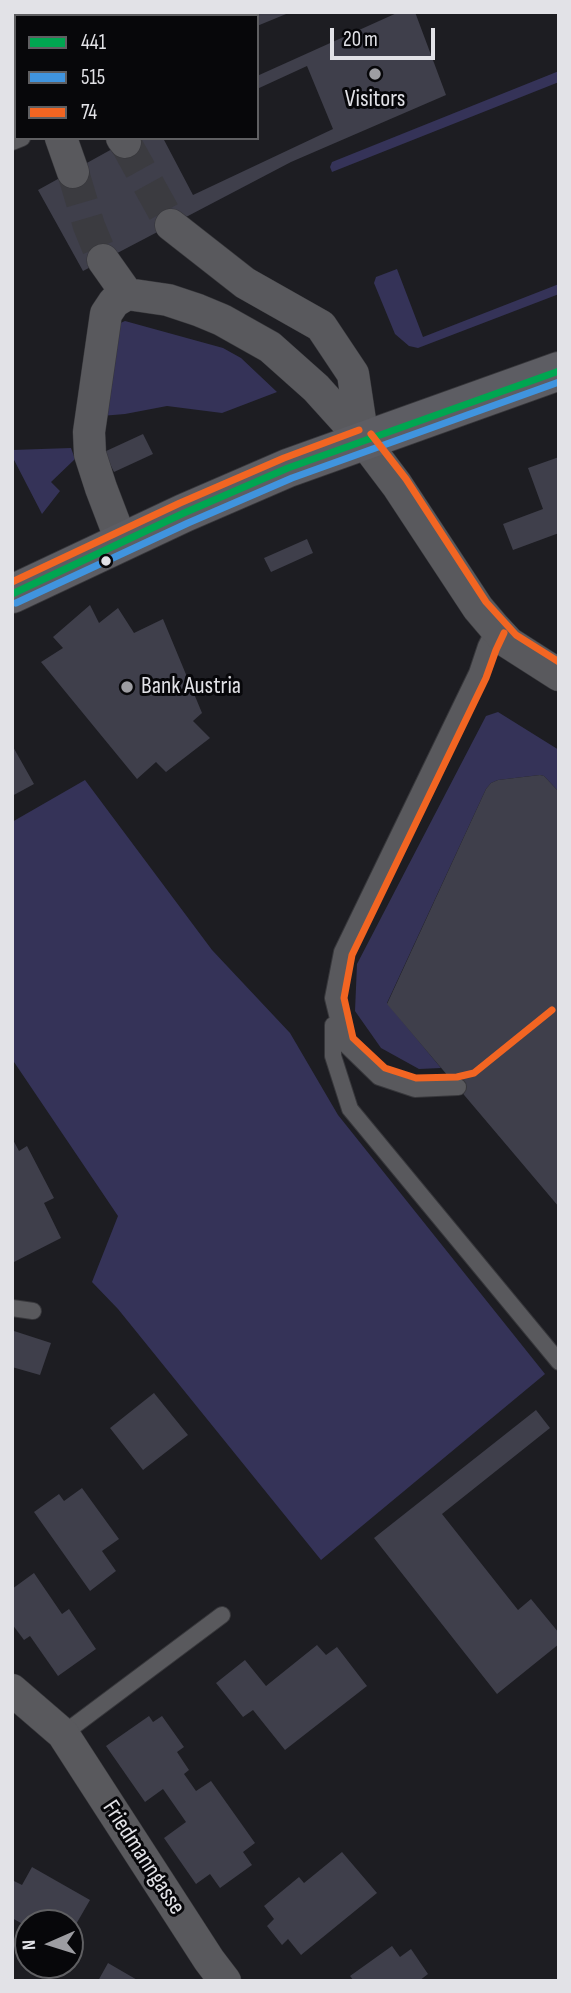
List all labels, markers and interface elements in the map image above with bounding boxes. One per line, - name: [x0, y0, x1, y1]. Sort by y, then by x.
- legend: [14, 14, 259, 140]
- scale bar: [333, 14, 438, 58]
- text: 20 m: [343, 27, 378, 52]
- text: 441: [81, 30, 106, 55]
- text: 515: [81, 65, 105, 90]
- marker: Visitors: [367, 66, 383, 82]
- place label: Visitors: [345, 86, 405, 114]
- text: 74: [81, 100, 97, 125]
- unlabelled marker: [99, 554, 113, 568]
- place label: Bank Austria: [141, 673, 241, 701]
- marker: Bank Austria: [119, 679, 135, 695]
- street label: Friedmanngasse: [95, 1795, 191, 1921]
- north arrow: [14, 1909, 84, 1979]
- text: N: [18, 1939, 41, 1951]

